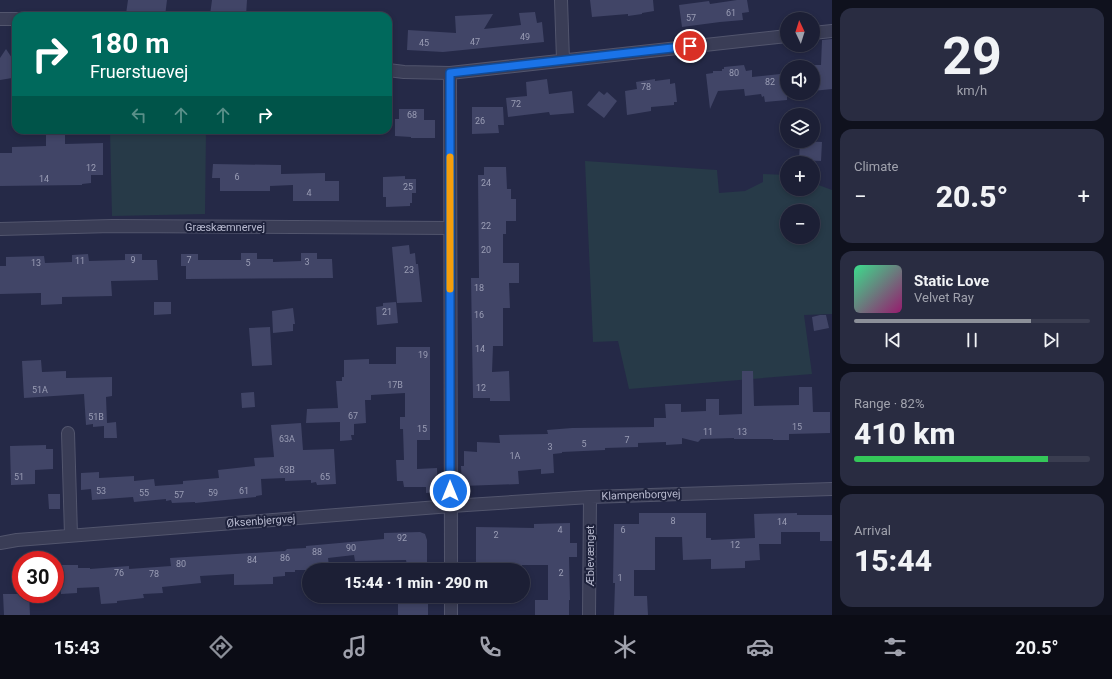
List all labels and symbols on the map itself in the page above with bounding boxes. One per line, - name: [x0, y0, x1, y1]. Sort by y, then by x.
- house number: 61: [726, 8, 736, 18]
- north arrow: [780, 12, 820, 52]
- house number: 57: [686, 13, 696, 23]
- pin: [673, 29, 707, 63]
- house number: 49: [520, 32, 530, 42]
- house number: 47: [470, 37, 480, 47]
- house number: 45: [419, 38, 429, 48]
- house number: 80: [729, 68, 739, 78]
- house number: 82: [765, 77, 775, 87]
- house number: 78: [641, 82, 651, 92]
- house number: 72: [511, 99, 521, 109]
- house number: 68: [407, 110, 417, 120]
- house number: 26: [475, 116, 485, 126]
- house number: 12: [86, 163, 96, 173]
- house number: 6: [234, 172, 240, 182]
- house number: 14: [39, 174, 49, 184]
- house number: 24: [481, 178, 491, 188]
- house number: 25: [403, 182, 413, 192]
- house number: 4: [306, 188, 312, 198]
- street label: Græskæmnervej: [185, 221, 265, 234]
- house number: 22: [481, 221, 491, 231]
- house number: 20: [481, 245, 491, 255]
- house number: 9: [130, 255, 136, 265]
- house number: 7: [186, 255, 192, 265]
- house number: 11: [75, 256, 85, 266]
- house number: 3: [304, 257, 310, 267]
- house number: 13: [31, 258, 41, 268]
- house number: 5: [245, 258, 251, 268]
- house number: 23: [404, 265, 414, 275]
- house number: 18: [474, 283, 484, 293]
- house number: 21: [382, 307, 392, 317]
- house number: 16: [474, 310, 484, 320]
- house number: 14: [475, 344, 485, 354]
- house number: 19: [418, 350, 428, 360]
- house number: 17B: [387, 380, 403, 390]
- house number: 12: [476, 383, 486, 393]
- house number: 51A: [32, 385, 48, 395]
- house number: 67: [348, 411, 358, 421]
- house number: 51B: [88, 412, 104, 422]
- house number: 15: [792, 422, 802, 432]
- house number: 15: [417, 424, 427, 434]
- house number: 11: [703, 427, 713, 437]
- house number: 13: [737, 427, 747, 437]
- house number: 63A: [279, 434, 295, 444]
- house number: 7: [624, 435, 630, 445]
- house number: 5: [581, 439, 587, 449]
- house number: 3: [547, 442, 553, 452]
- house number: 1A: [510, 451, 521, 461]
- house number: 63B: [279, 465, 295, 475]
- position arrow: [429, 470, 471, 512]
- house number: 51: [14, 472, 24, 482]
- house number: 65: [320, 472, 330, 482]
- house number: 53: [96, 486, 106, 496]
- house number: 61: [239, 486, 249, 496]
- street label: Klampenborgvej: [601, 487, 681, 503]
- house number: 55: [139, 488, 149, 498]
- house number: 59: [208, 488, 218, 498]
- house number: 57: [174, 490, 184, 500]
- street label: Øksenbjergvej: [226, 512, 296, 530]
- house number: 8: [670, 516, 676, 526]
- house number: 14: [777, 517, 787, 527]
- house number: 4: [557, 525, 563, 535]
- street label: Æblevænget: [584, 525, 597, 588]
- house number: 6: [620, 525, 626, 535]
- house number: 2: [493, 530, 499, 540]
- house number: 92: [397, 533, 407, 543]
- house number: 12: [730, 540, 740, 550]
- house number: 90: [346, 543, 356, 553]
- house number: 88: [312, 547, 322, 557]
- speed limit sign: 30: [12, 551, 64, 603]
- house number: 86: [280, 553, 290, 563]
- house number: 84: [247, 555, 257, 565]
- house number: 80: [176, 559, 186, 569]
- house number: 76: [114, 568, 124, 578]
- house number: 2: [558, 568, 564, 578]
- house number: 78: [149, 569, 159, 579]
- house number: 1: [617, 573, 623, 583]

